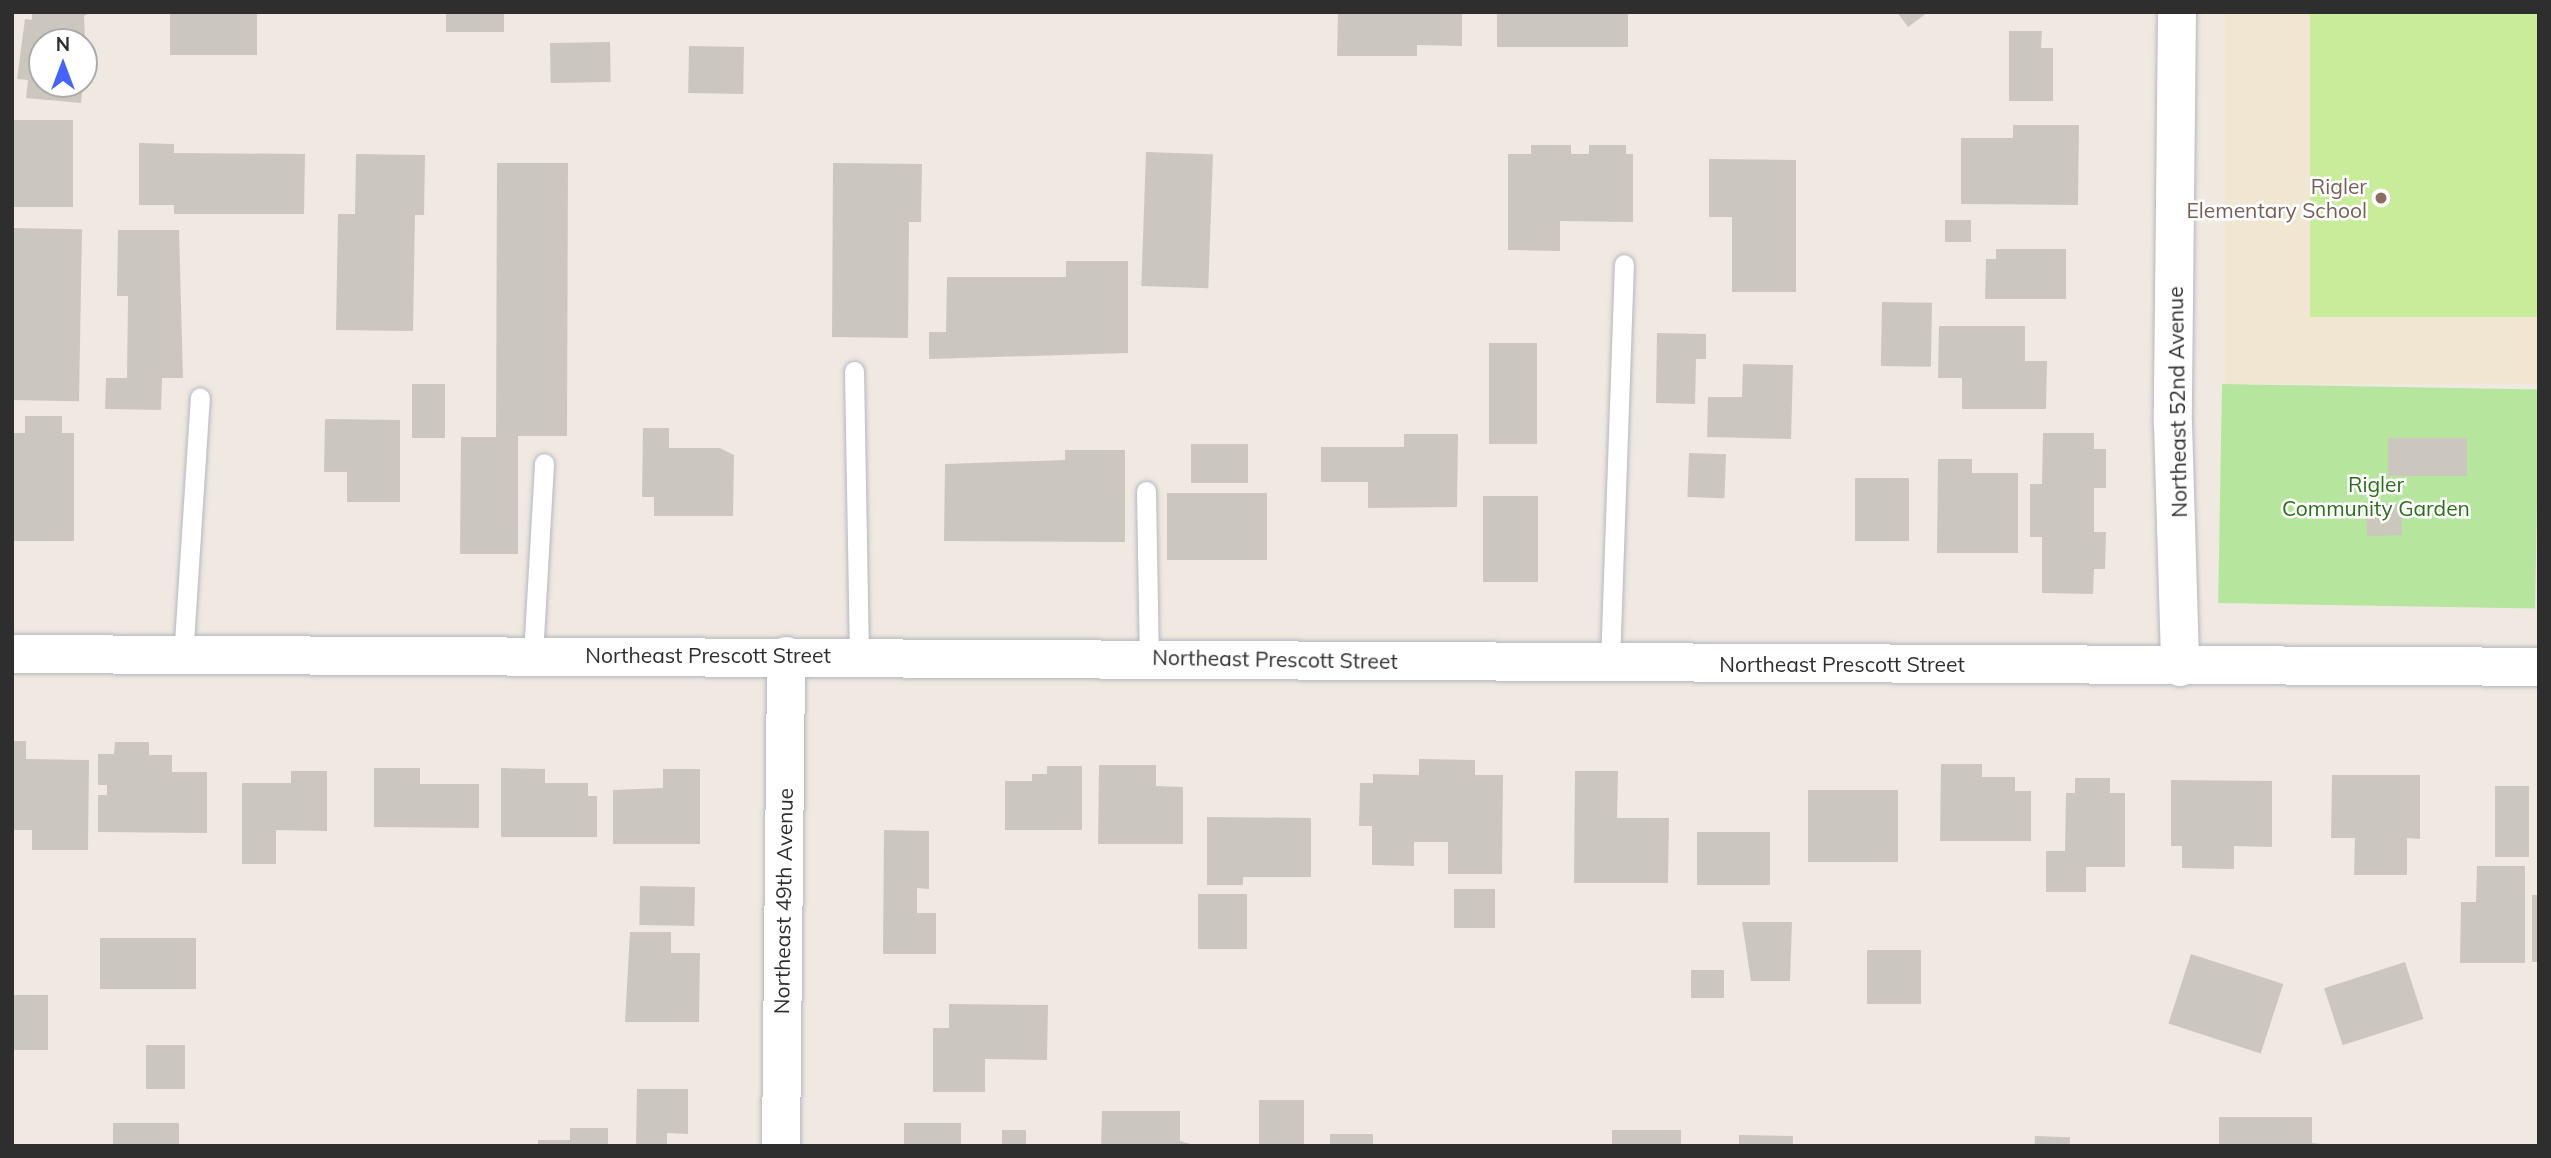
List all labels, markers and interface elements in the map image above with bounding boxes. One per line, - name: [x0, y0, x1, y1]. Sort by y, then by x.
- north arrow: [28, 28, 98, 98]
- text: N: [56, 32, 70, 56]
- place label: Rigler Elementary School: [2186, 173, 2367, 223]
- marker: Rigler Elementary School: [2373, 190, 2389, 206]
- street label: Northeast 52nd Avenue: [2162, 286, 2192, 518]
- park label: Rigler Community Garden: [2282, 471, 2470, 521]
- street label: Northeast Prescott Street: [585, 642, 831, 668]
- street label: Northeast Prescott Street: [1152, 644, 1398, 674]
- street label: Northeast Prescott Street: [1719, 651, 1965, 677]
- street label: Northeast 49th Avenue: [768, 788, 798, 1014]

